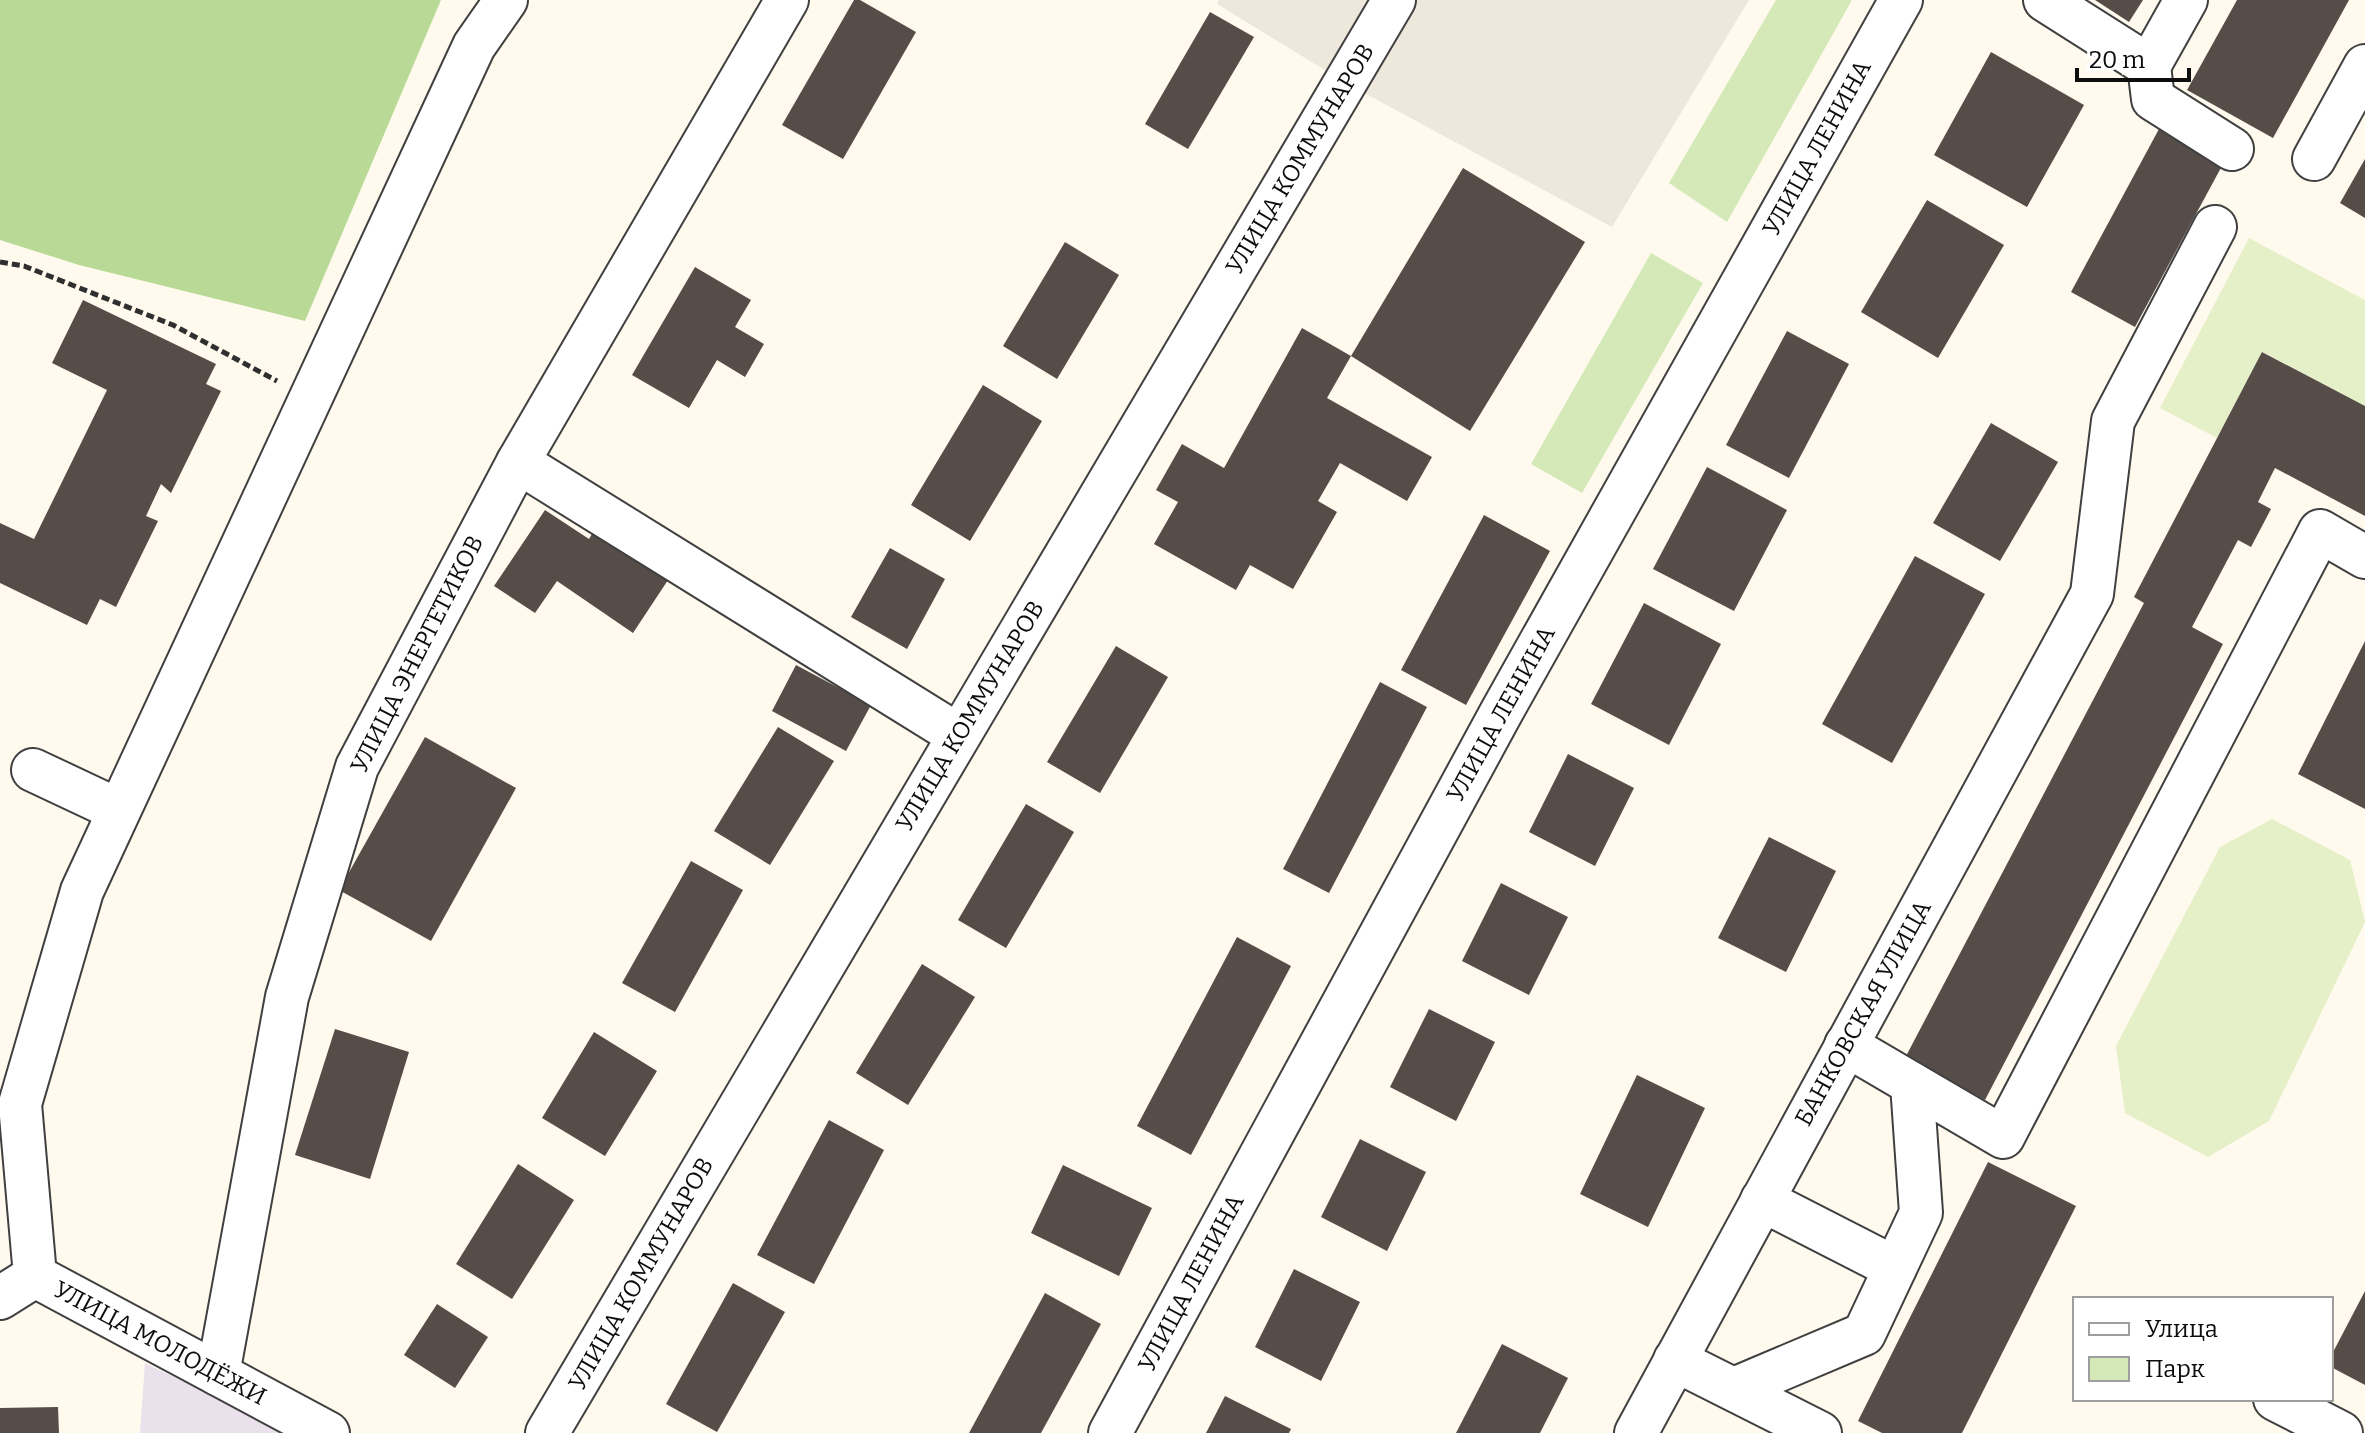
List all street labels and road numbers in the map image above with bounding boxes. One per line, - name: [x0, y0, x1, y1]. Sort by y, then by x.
- street label: УЛИЦА КОММУНАРОВ: [1220, 39, 1380, 279]
- street label: УЛИЦА ЛЕНИНА: [1757, 55, 1877, 241]
- street label: УЛИЦА ЭНЕРГЕТИКОВ: [345, 531, 489, 777]
- street label: УЛИЦА КОММУНАРОВ: [890, 596, 1050, 836]
- street label: УЛИЦА ЛЕНИНА: [1441, 621, 1561, 807]
- street label: БАНКОВСКАЯ УЛИЦА: [1789, 895, 1937, 1131]
- street label: УЛИЦА КОММУНАРОВ: [563, 1153, 719, 1395]
- street label: УЛИЦА ЛЕНИНА: [1133, 1190, 1249, 1376]
- street label: УЛИЦА МОЛОДЁЖИ: [49, 1275, 271, 1411]

